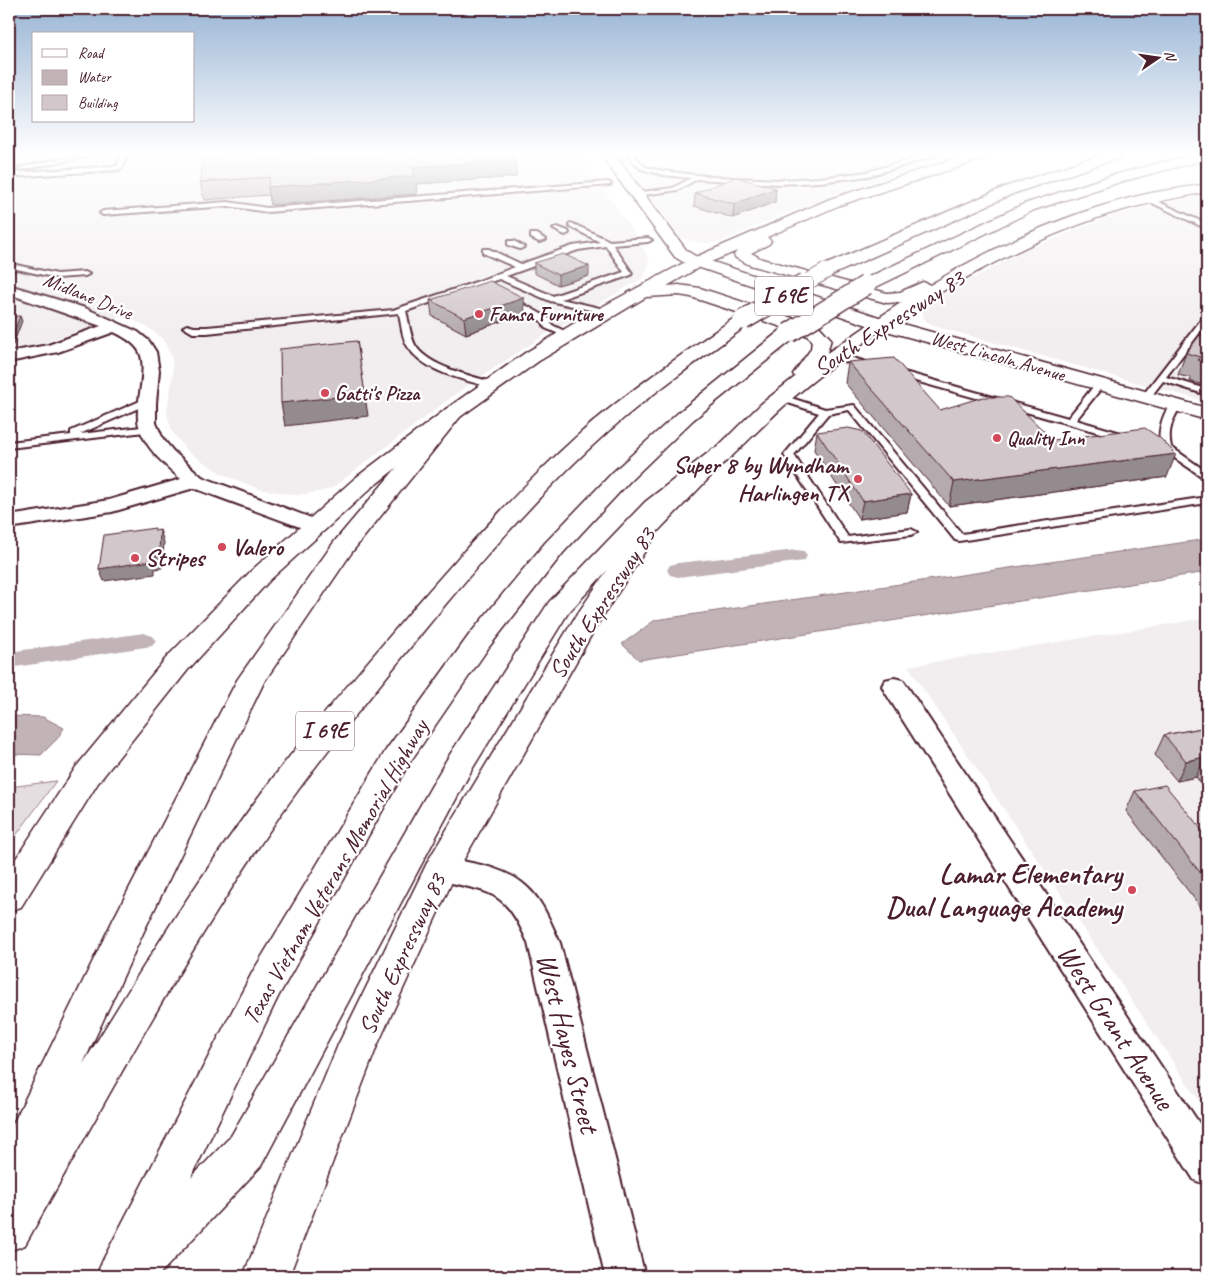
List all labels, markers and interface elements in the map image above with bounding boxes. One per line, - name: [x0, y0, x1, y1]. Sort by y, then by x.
- legend: [32, 32, 195, 122]
- north arrow: [1134, 32, 1184, 82]
- text: Road: [78, 44, 105, 63]
- text: N: [1161, 49, 1180, 64]
- text: Water: [78, 68, 112, 87]
- text: Building: [78, 94, 118, 113]
- street label: South Expressway 83: [808, 262, 972, 383]
- street label: Midlane Drive: [40, 267, 138, 326]
- road number: I 69E: [755, 276, 813, 316]
- place label: Famsa Furniture: [489, 302, 604, 327]
- marker: Famsa Furniture: [473, 308, 485, 320]
- street label: West Lincoln Avenue: [928, 325, 1069, 387]
- place label: Gatti's Pizza: [335, 381, 421, 406]
- marker: Gatti's Pizza: [319, 387, 331, 399]
- place label: Quality Inn: [1007, 426, 1085, 451]
- marker: Quality Inn: [991, 432, 1003, 444]
- place label: Super 8 by Wyndham Harlingen TX: [673, 450, 851, 508]
- marker: Super 8 by Wyndham Harlingen TX: [852, 473, 864, 485]
- street label: South Expressway 83: [542, 520, 663, 684]
- place label: Valero: [232, 532, 285, 562]
- marker: Valero: [216, 541, 228, 553]
- place label: Stripes: [145, 543, 207, 573]
- marker: Stripes: [129, 552, 141, 564]
- road number: I 69E: [296, 711, 354, 750]
- street label: Texas Vietnam Veterans Memorial Highway: [235, 713, 436, 1030]
- place label: Lamar Elementary Dual Language Academy: [886, 855, 1124, 925]
- street label: South Expressway 83: [352, 867, 453, 1039]
- marker: Lamar Elementary Dual Language Academy: [1126, 884, 1138, 896]
- street label: West Grant Avenue: [1049, 937, 1184, 1118]
- street label: West Hayes Street: [528, 950, 609, 1139]

